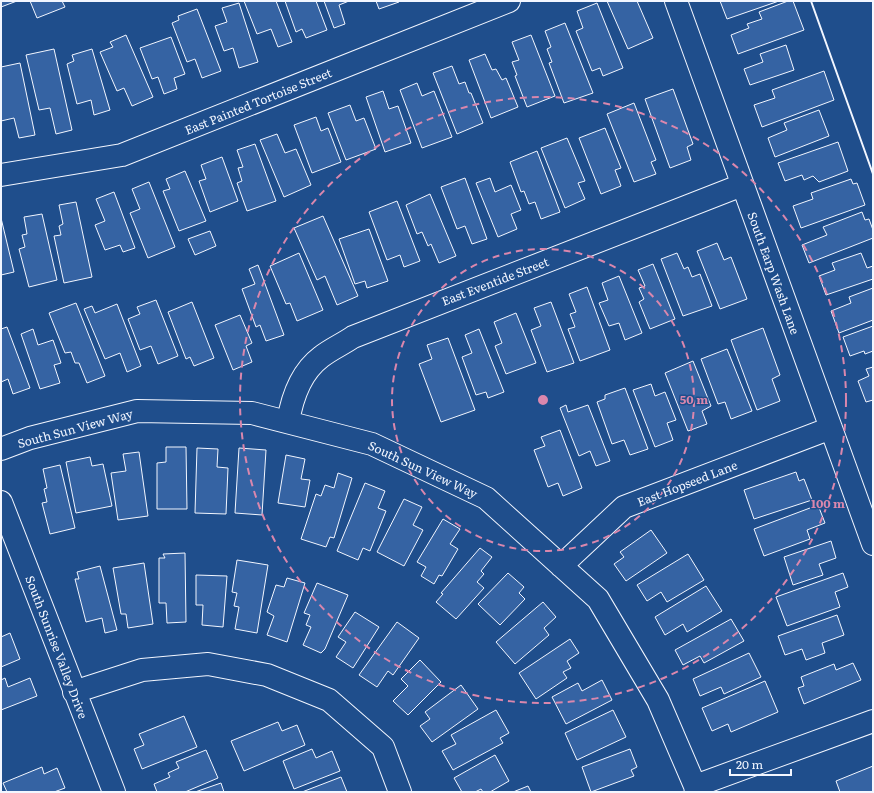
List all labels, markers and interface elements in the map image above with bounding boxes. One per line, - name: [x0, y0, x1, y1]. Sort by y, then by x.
- street label: East Painted Tortoise Street: [182, 63, 334, 139]
- street label: South Earp Wash Lane: [743, 209, 805, 337]
- street label: East Eventide Street: [439, 252, 551, 310]
- text: 50 m: [680, 390, 708, 408]
- centre of rings: [536, 393, 550, 407]
- street label: South Sun View Way: [15, 404, 135, 452]
- street label: South Sun View Way: [365, 436, 481, 502]
- street label: East Hopseed Lane: [634, 456, 740, 510]
- text: 100 m: [811, 494, 845, 512]
- street label: South Sunrise Valley Drive: [21, 573, 93, 721]
- scale bar: [730, 751, 791, 777]
- text: 20 m: [736, 755, 763, 773]

